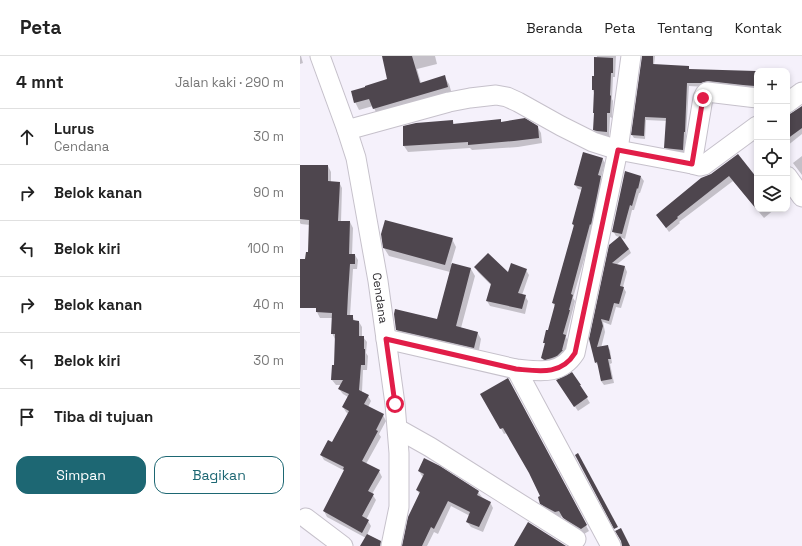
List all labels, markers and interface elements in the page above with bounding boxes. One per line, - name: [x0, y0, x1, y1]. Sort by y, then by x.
- text: Peta: [20, 15, 62, 40]
- text: Beranda: [526, 19, 583, 37]
- text: Peta: [605, 19, 635, 37]
- text: Tentang: [657, 19, 713, 37]
- text: Kontak: [735, 19, 782, 37]
- map controls: [754, 68, 790, 212]
- button: +: [754, 68, 790, 104]
- text: 4 mnt: [16, 71, 64, 93]
- text: Jalan kaki · 290 m: [175, 74, 284, 91]
- route end: [694, 89, 712, 107]
- button: −: [754, 104, 790, 140]
- text: Lurus: [54, 119, 94, 138]
- icon: ahead: [16, 126, 38, 148]
- text: 30 m: [253, 128, 284, 145]
- text: Cendana: [54, 138, 109, 155]
- button: locate: [754, 140, 790, 176]
- button: layers: [754, 176, 790, 212]
- icon: right: [16, 182, 38, 204]
- text: Belok kanan: [54, 183, 142, 202]
- text: 90 m: [253, 184, 284, 201]
- icon: left: [16, 238, 38, 260]
- text: Belok kiri: [54, 239, 120, 258]
- text: 100 m: [247, 240, 284, 257]
- street label: Cendana: [369, 272, 391, 324]
- icon: right: [16, 294, 38, 316]
- text: Belok kanan: [54, 295, 142, 314]
- text: 40 m: [253, 296, 284, 313]
- icon: left: [16, 350, 38, 372]
- text: Belok kiri: [54, 351, 120, 370]
- text: 30 m: [253, 352, 284, 369]
- route start: [386, 395, 404, 413]
- icon: arrive: [16, 406, 38, 428]
- text: Tiba di tujuan: [54, 407, 153, 426]
- button: Simpan: [16, 456, 146, 494]
- button: Bagikan: [154, 456, 284, 494]

